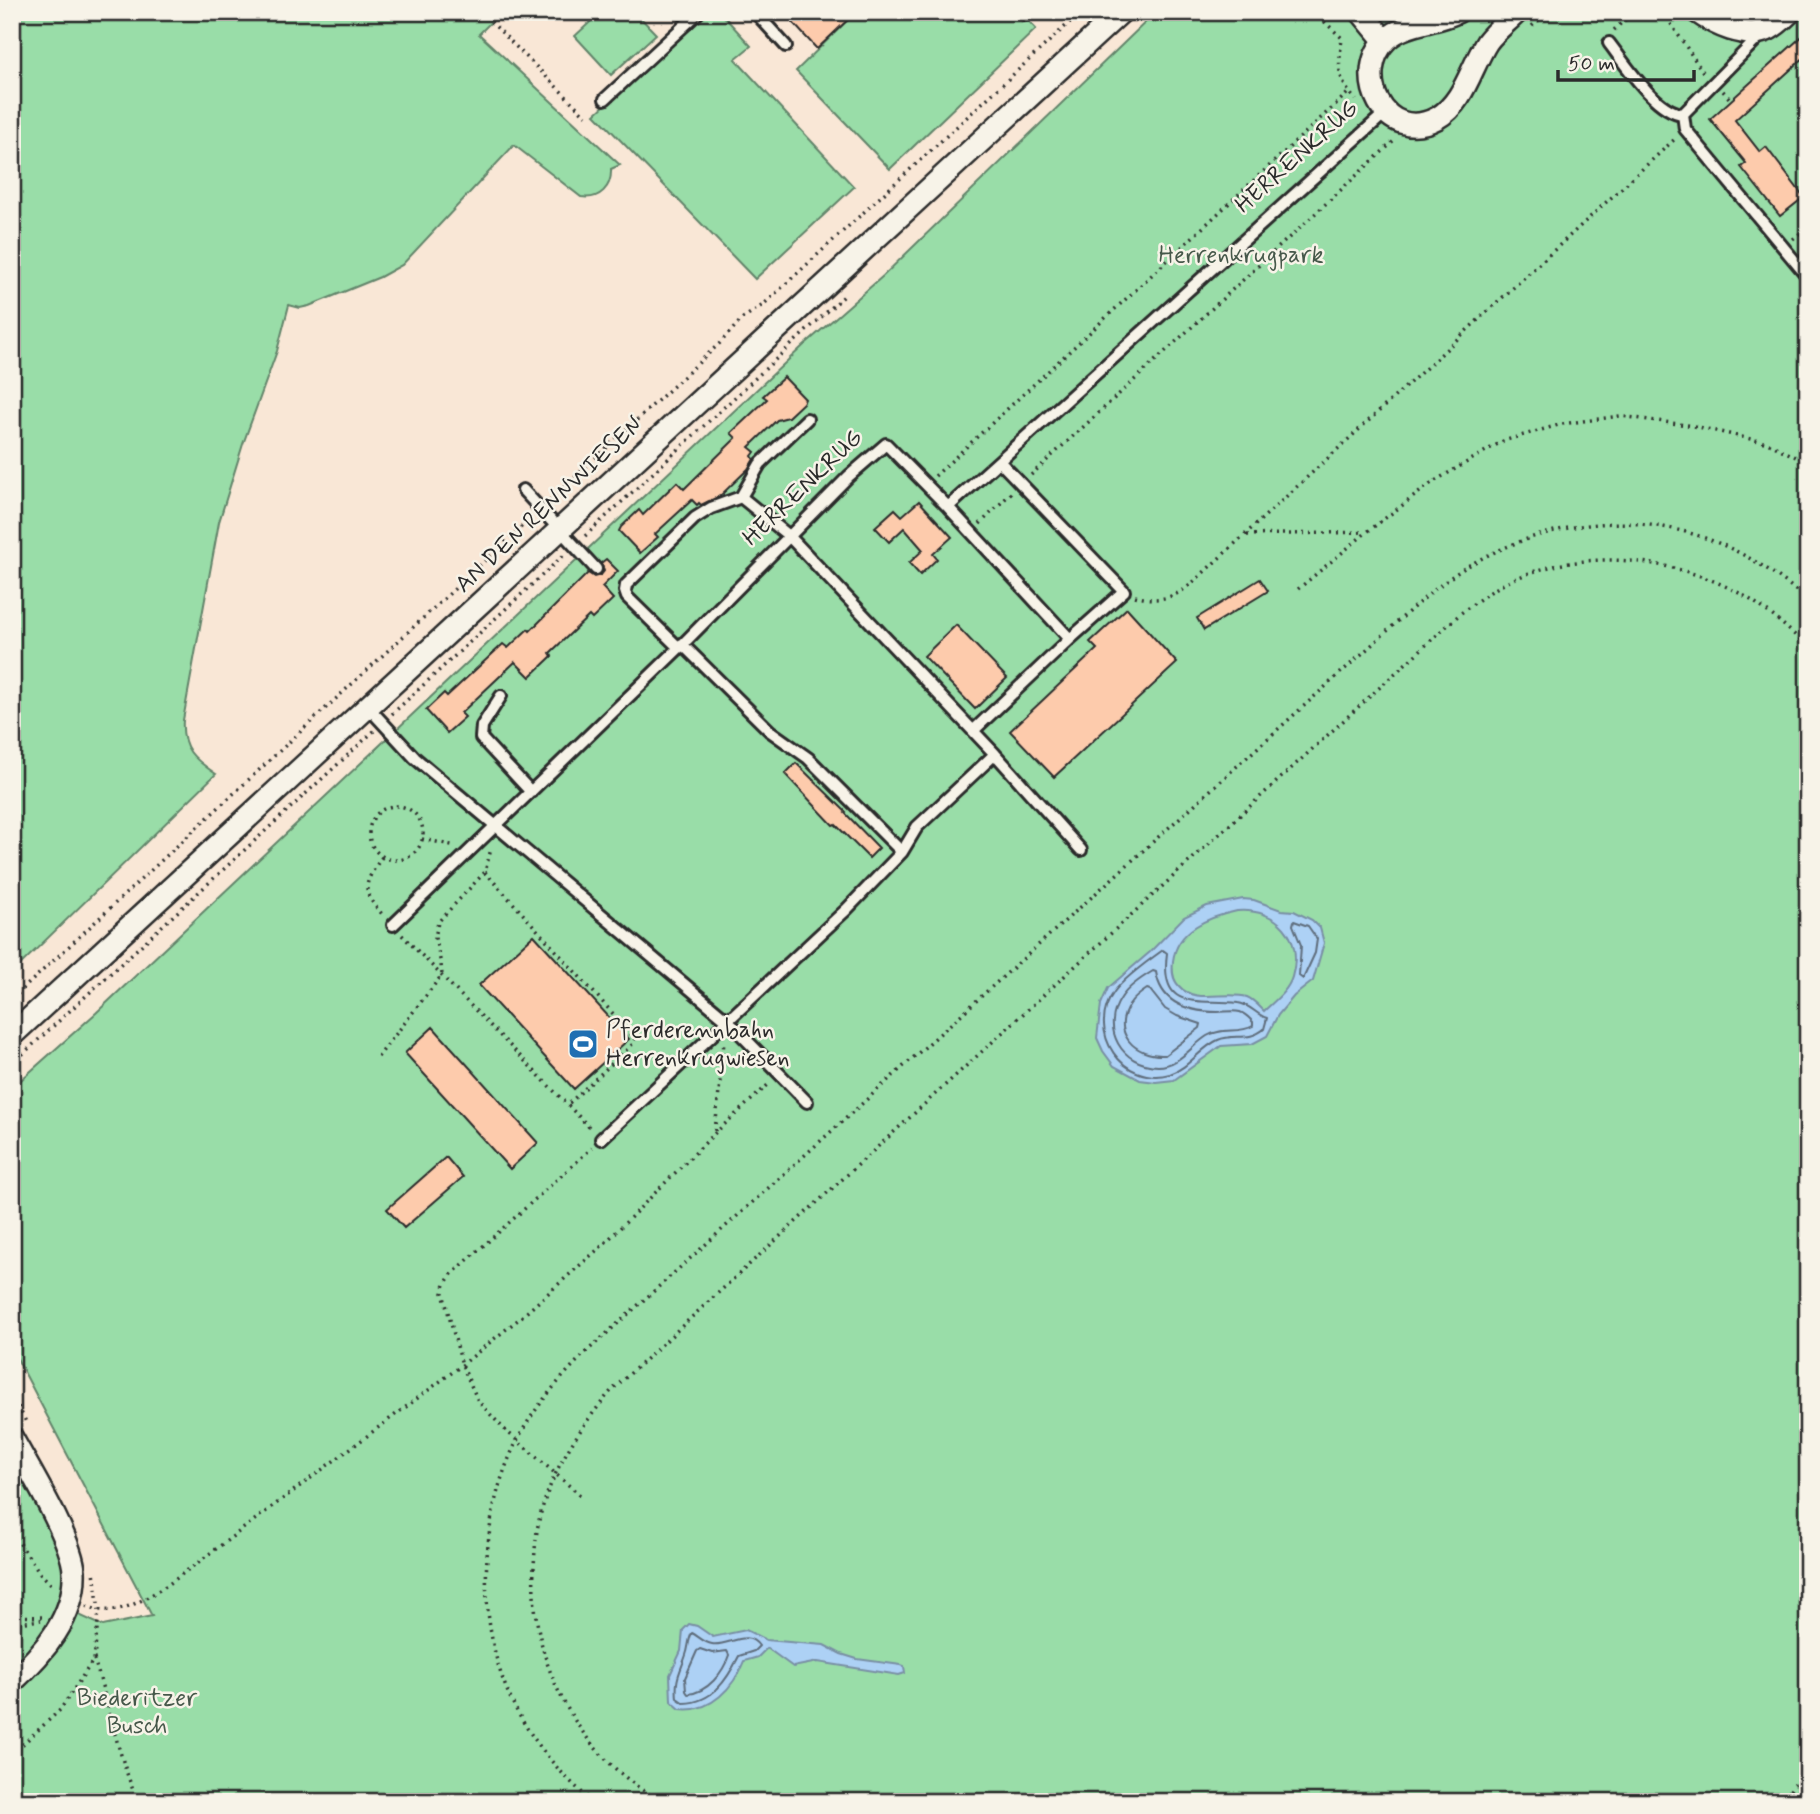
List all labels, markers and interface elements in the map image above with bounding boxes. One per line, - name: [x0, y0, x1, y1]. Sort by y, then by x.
- scale bar: [1558, 38, 1694, 82]
- text: 50 m: [1568, 50, 1615, 78]
- street label: HERRENKRUG: [1229, 93, 1365, 221]
- park label: Herrenkrugpark: [1158, 240, 1324, 271]
- street label: AN DEN RENNWIESEN: [449, 410, 650, 600]
- street label: HERRENKRUG: [736, 423, 870, 553]
- place label: Pferderennbahn Herrenkrugwiesen: [606, 1015, 790, 1074]
- sports icon: Pferderennbahn Herrenkrugwiesen: [566, 1027, 600, 1061]
- park label: Biederitzer Busch: [77, 1683, 198, 1742]

